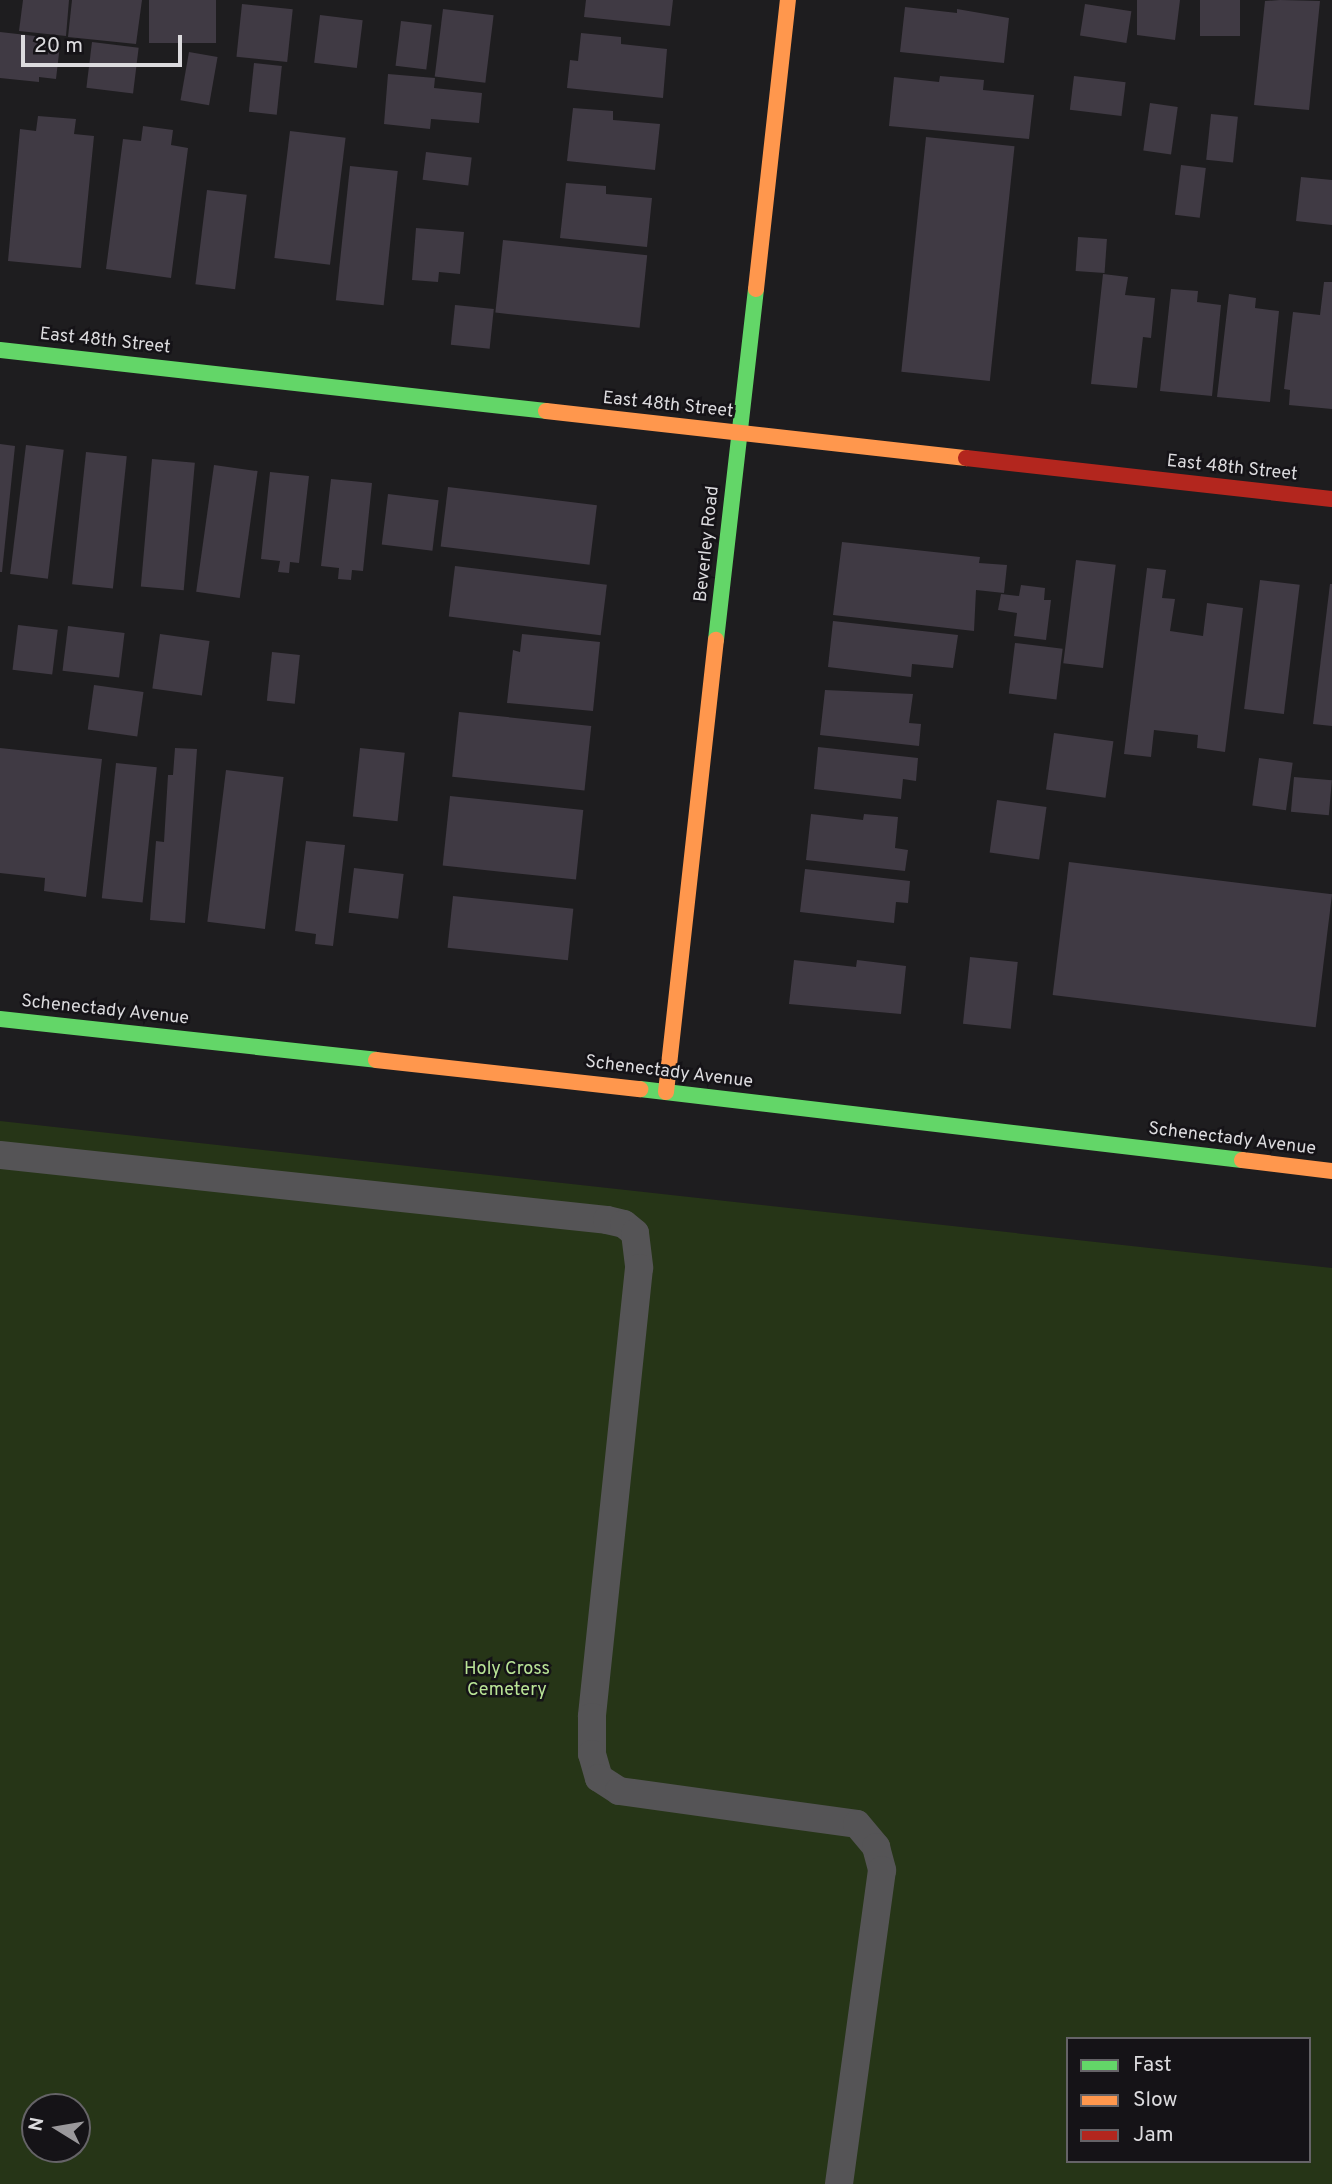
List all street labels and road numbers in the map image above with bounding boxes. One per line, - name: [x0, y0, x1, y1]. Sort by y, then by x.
- street label: East 48th Street: [38, 324, 172, 360]
- street label: East 48th Street: [601, 388, 735, 424]
- street label: East 48th Street: [1165, 451, 1299, 487]
- street label: Beverley Road: [691, 485, 725, 603]
- street label: Schenectady Avenue: [20, 991, 190, 1031]
- street label: Schenectady Avenue: [584, 1052, 754, 1094]
- street label: Schenectady Avenue: [1147, 1119, 1317, 1161]

